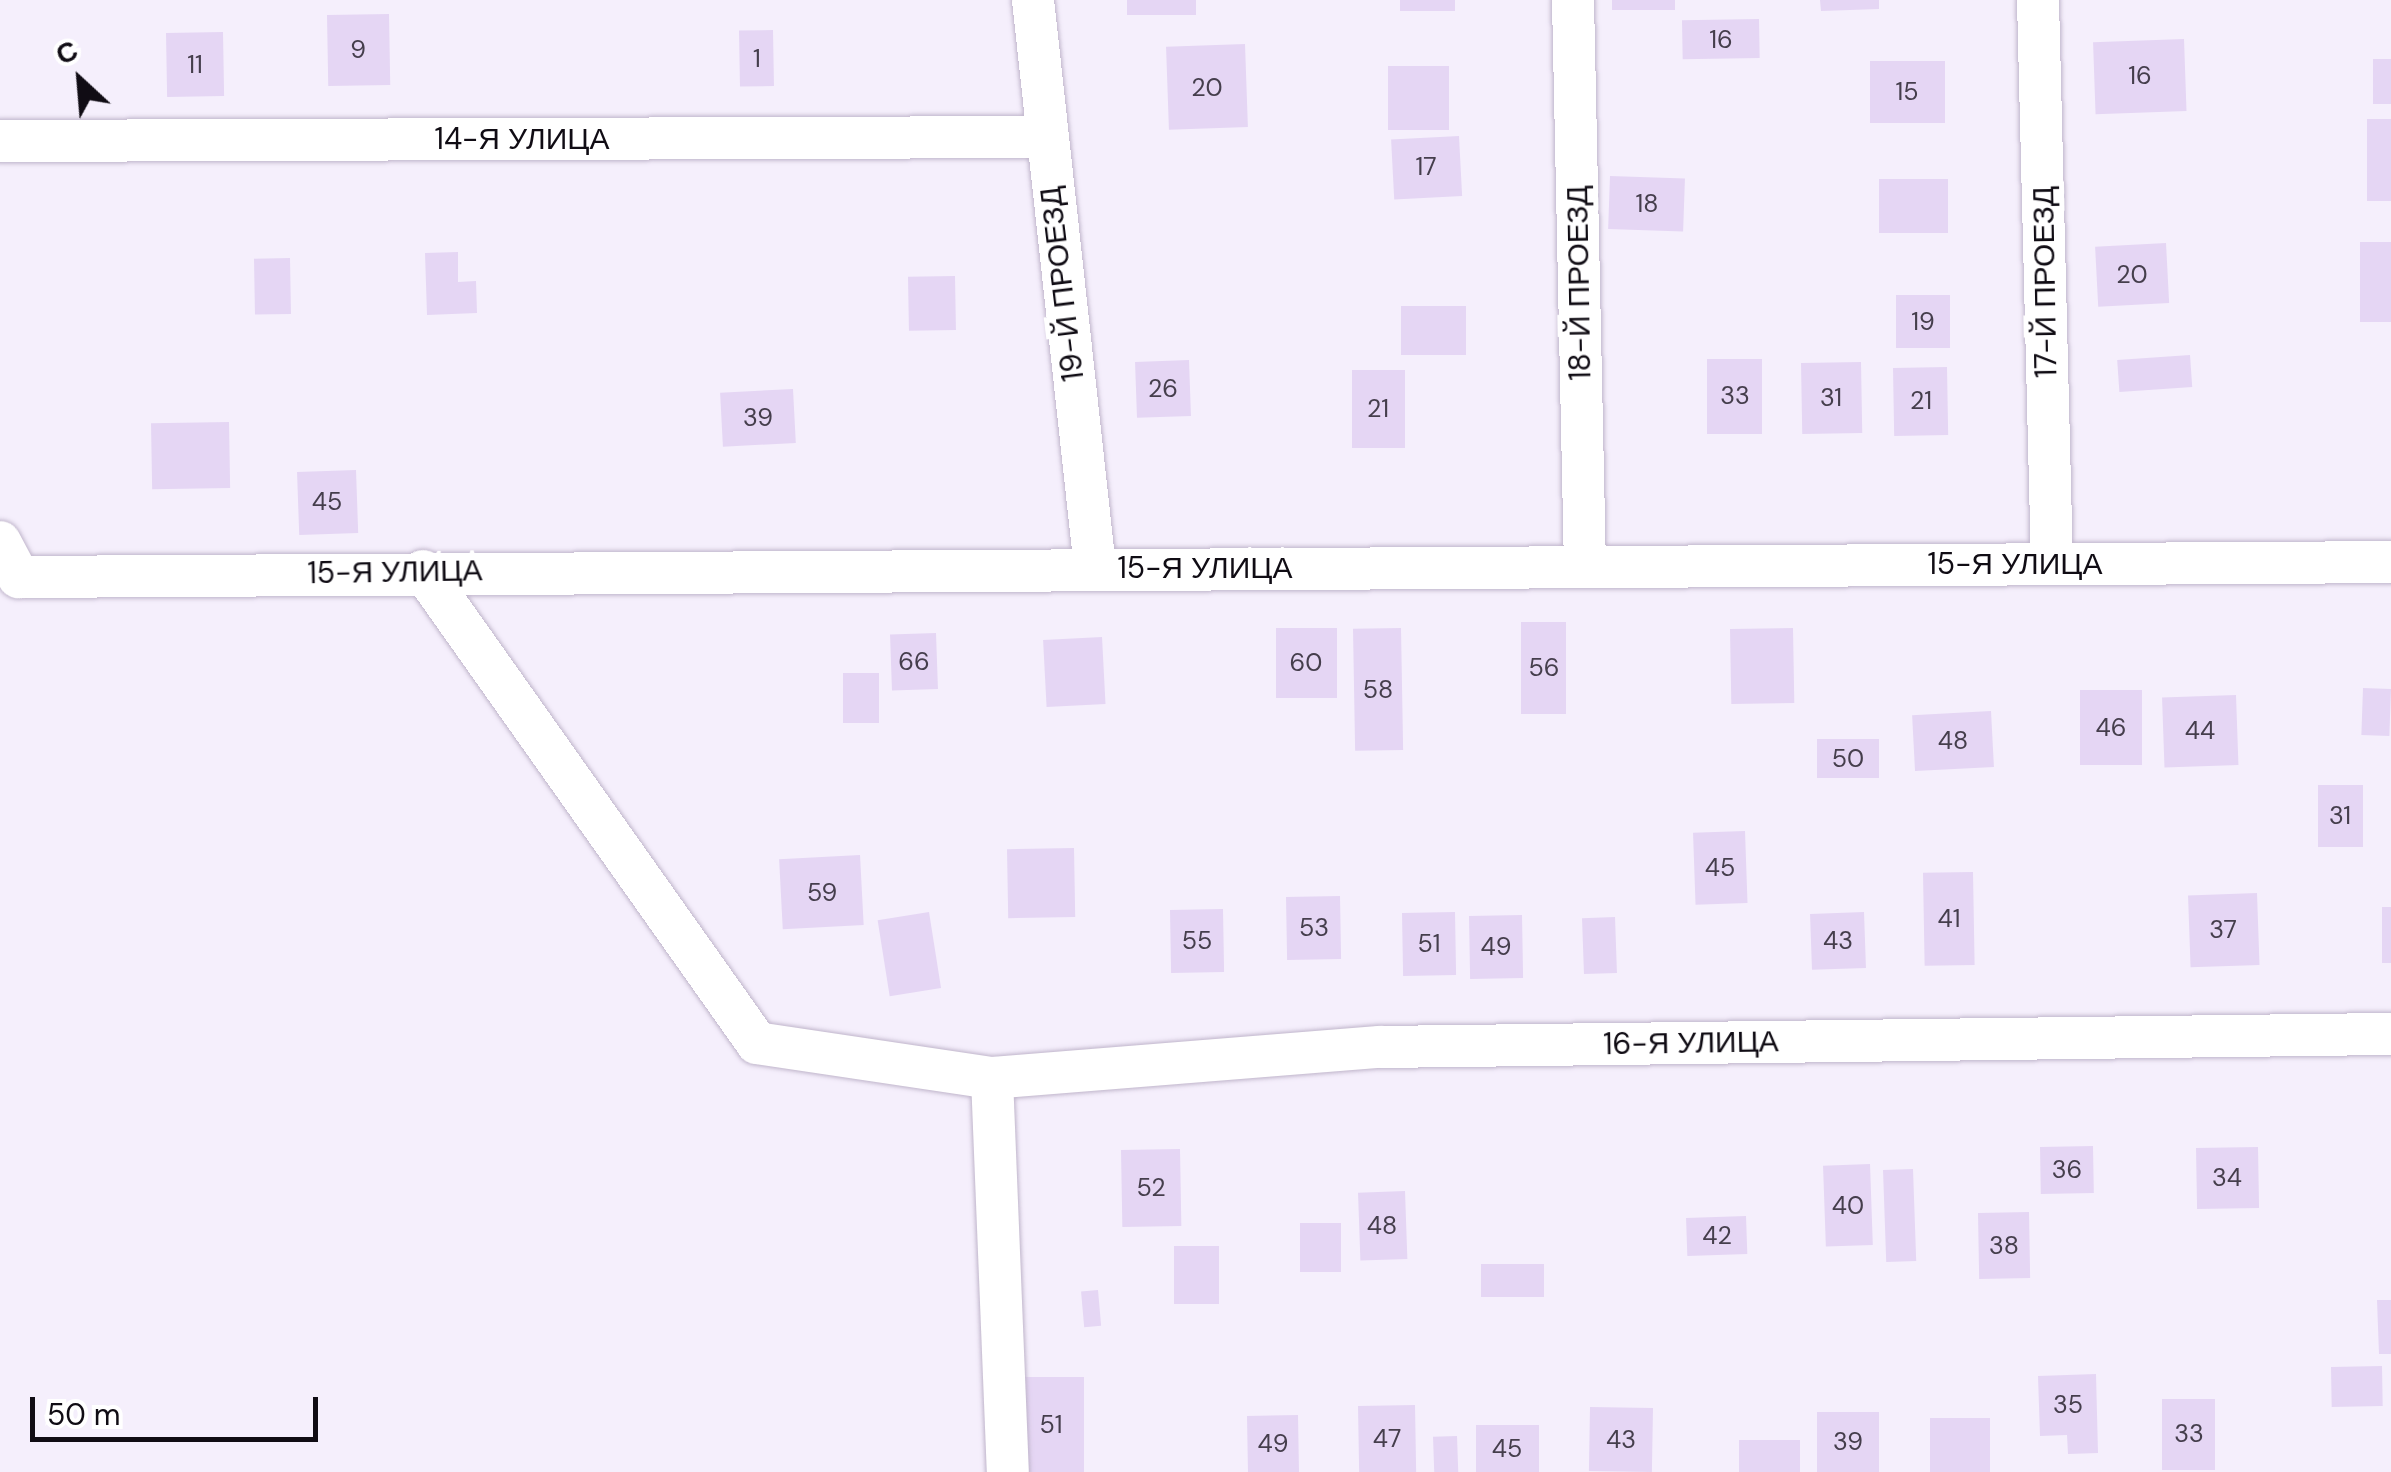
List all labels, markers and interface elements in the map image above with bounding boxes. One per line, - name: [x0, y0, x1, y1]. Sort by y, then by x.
- house number: 16: [1709, 25, 1733, 55]
- north arrow: [30, 30, 130, 130]
- text: С: [49, 32, 84, 74]
- house number: 9: [350, 35, 366, 65]
- house number: 1: [753, 44, 761, 74]
- house number: 11: [187, 50, 203, 80]
- house number: 16: [2128, 61, 2152, 91]
- house number: 20: [1191, 73, 1223, 103]
- house number: 15: [1895, 77, 1919, 107]
- street label: 14-Я УЛИЦА: [435, 121, 609, 157]
- house number: 17: [1415, 152, 1437, 182]
- street label: 19-Й ПРОЕЗД: [1032, 185, 1092, 383]
- street label: 18-Й ПРОЕЗД: [1559, 185, 1599, 381]
- street label: 17-Й ПРОЕЗД: [2025, 186, 2065, 378]
- house number: 18: [1636, 189, 1658, 219]
- house number: 20: [2116, 260, 2148, 290]
- house number: 19: [1911, 307, 1935, 337]
- house number: 26: [1148, 374, 1178, 404]
- house number: 33: [1720, 381, 1750, 411]
- house number: 31: [1820, 383, 1842, 413]
- house number: 21: [1910, 386, 1932, 416]
- house number: 21: [1367, 394, 1389, 424]
- house number: 39: [743, 403, 773, 433]
- house number: 45: [312, 487, 342, 517]
- street label: 15-Я УЛИЦА: [1927, 546, 2103, 582]
- street label: 15-Я УЛИЦА: [1117, 550, 1293, 586]
- street label: 15-Я УЛИЦА: [307, 552, 483, 592]
- house number: 66: [898, 647, 930, 677]
- house number: 60: [1290, 648, 1322, 678]
- house number: 56: [1529, 653, 1559, 683]
- house number: 58: [1363, 675, 1393, 705]
- house number: 46: [2096, 713, 2126, 743]
- house number: 44: [2185, 716, 2215, 746]
- house number: 48: [1938, 726, 1968, 756]
- house number: 50: [1832, 744, 1864, 774]
- house number: 31: [2329, 801, 2351, 831]
- house number: 45: [1705, 853, 1735, 883]
- house number: 59: [807, 878, 837, 908]
- house number: 41: [1938, 904, 1960, 934]
- house number: 53: [1299, 913, 1329, 943]
- house number: 37: [2209, 915, 2237, 945]
- house number: 55: [1182, 926, 1212, 956]
- house number: 43: [1823, 926, 1853, 956]
- house number: 51: [1417, 929, 1441, 959]
- house number: 49: [1481, 932, 1511, 962]
- street label: 16-Я УЛИЦА: [1603, 1023, 1779, 1063]
- house number: 36: [2052, 1155, 2082, 1185]
- house number: 34: [2212, 1163, 2242, 1193]
- house number: 52: [1136, 1173, 1166, 1203]
- house number: 40: [1832, 1191, 1864, 1221]
- house number: 48: [1367, 1211, 1397, 1241]
- house number: 42: [1702, 1221, 1732, 1251]
- house number: 38: [1989, 1231, 2019, 1261]
- scale bar: [35, 1377, 322, 1439]
- house number: 35: [2053, 1390, 2083, 1420]
- text: 50 m: [47, 1395, 121, 1434]
- house number: 51: [1039, 1410, 1063, 1440]
- house number: 33: [2174, 1419, 2204, 1449]
- house number: 47: [1373, 1424, 1401, 1454]
- house number: 43: [1606, 1425, 1636, 1455]
- house number: 39: [1833, 1427, 1863, 1457]
- house number: 49: [1258, 1429, 1288, 1459]
- house number: 45: [1492, 1434, 1522, 1464]

